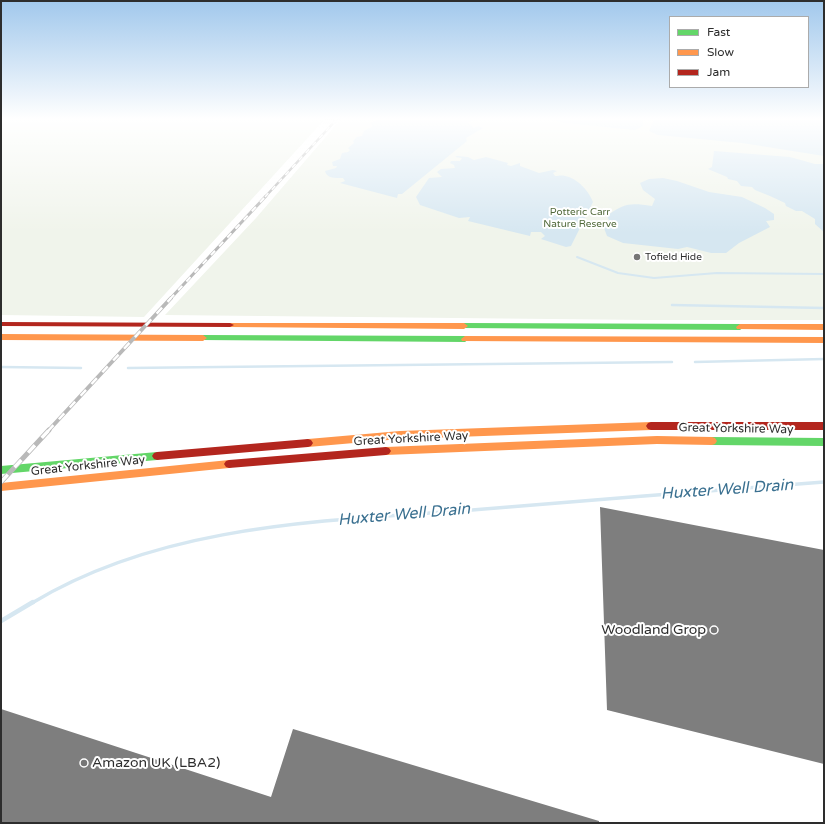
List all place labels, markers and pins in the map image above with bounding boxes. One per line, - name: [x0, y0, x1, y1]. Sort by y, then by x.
- place label: Tofield Hide: [645, 251, 702, 263]
- marker: Tofield Hide: [632, 252, 642, 262]
- place label: Woodland Grop: [601, 622, 706, 638]
- marker: Woodland Grop: [709, 625, 719, 635]
- place label: Amazon UK (LBA2): [92, 755, 220, 771]
- marker: Amazon UK (LBA2): [79, 758, 89, 768]

